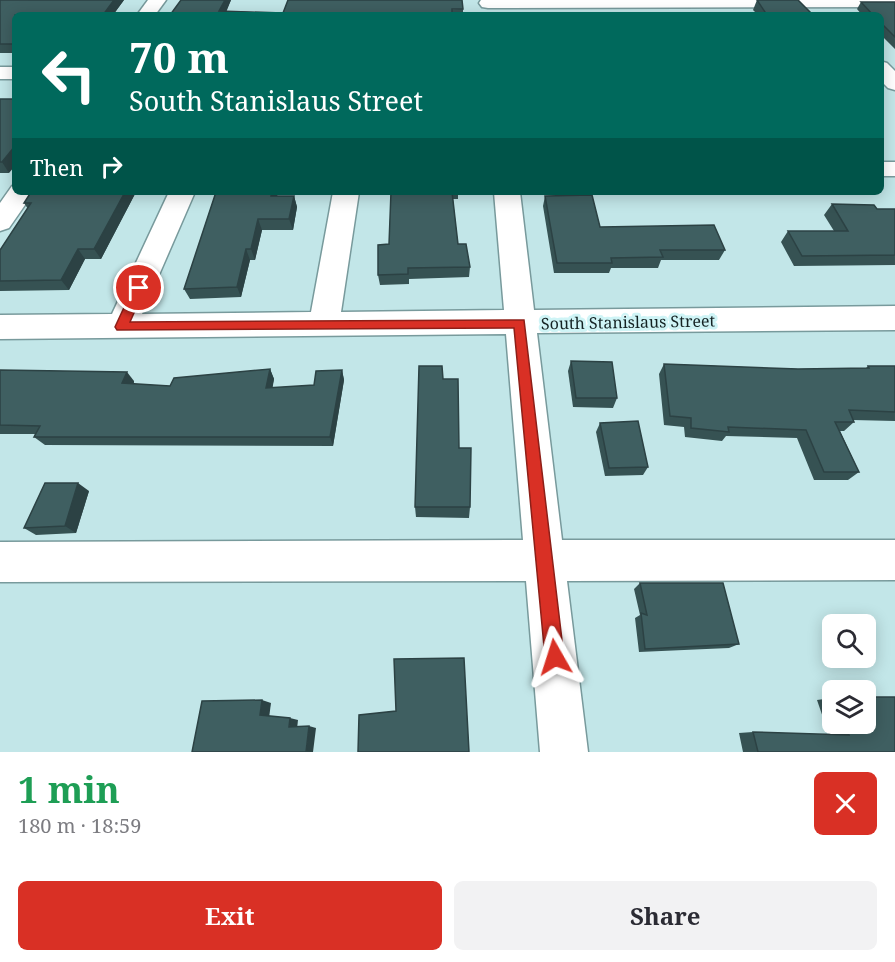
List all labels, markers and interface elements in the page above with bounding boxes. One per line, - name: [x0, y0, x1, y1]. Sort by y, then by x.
- text: 70 m: [129, 28, 229, 85]
- icon: left: [30, 36, 108, 114]
- text: South Stanislaus Street: [129, 82, 423, 119]
- icon: right: [95, 150, 128, 183]
- text: Then: [30, 152, 83, 182]
- pin: [113, 262, 164, 313]
- icon: arrive: [122, 271, 155, 304]
- street label: South Stanislaus Street: [541, 309, 716, 335]
- map controls: [822, 614, 876, 734]
- button: search: [822, 614, 876, 668]
- position arrow: [523, 625, 587, 689]
- button: layers: [822, 680, 876, 734]
- text: 1 min: [18, 765, 120, 814]
- button: close: [814, 772, 877, 835]
- text: 180 m · 18:59: [18, 812, 141, 839]
- button: Exit: [18, 881, 442, 950]
- button: Share: [454, 881, 877, 950]

